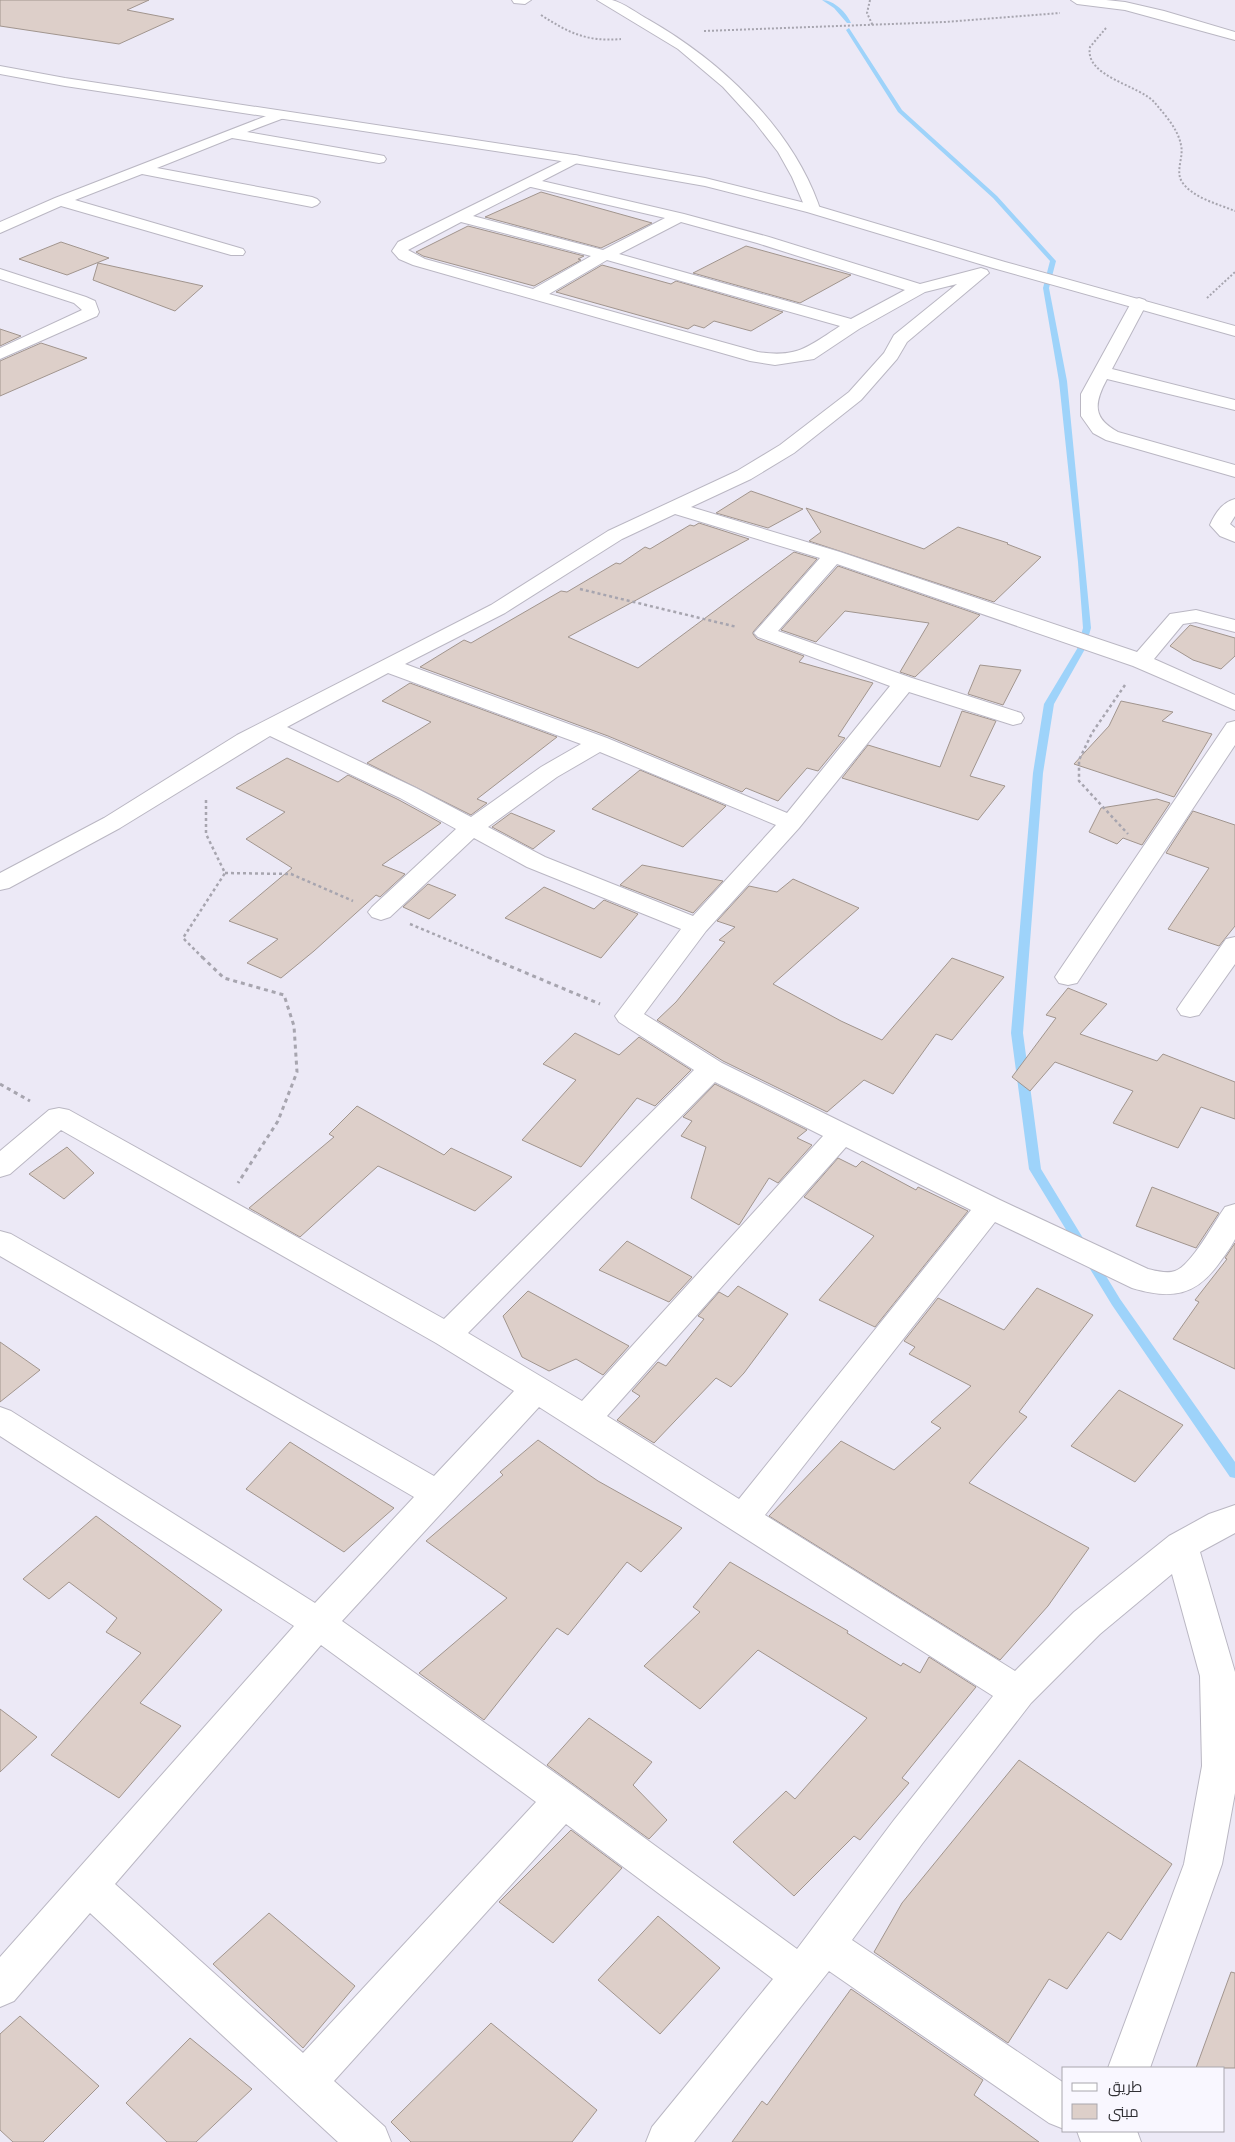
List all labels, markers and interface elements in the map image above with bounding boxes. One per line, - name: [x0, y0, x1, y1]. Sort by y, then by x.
- legend: [1062, 2067, 1225, 2132]
- text: طريق: [1108, 2078, 1142, 2097]
- text: مبنى: [1108, 2103, 1139, 2122]

